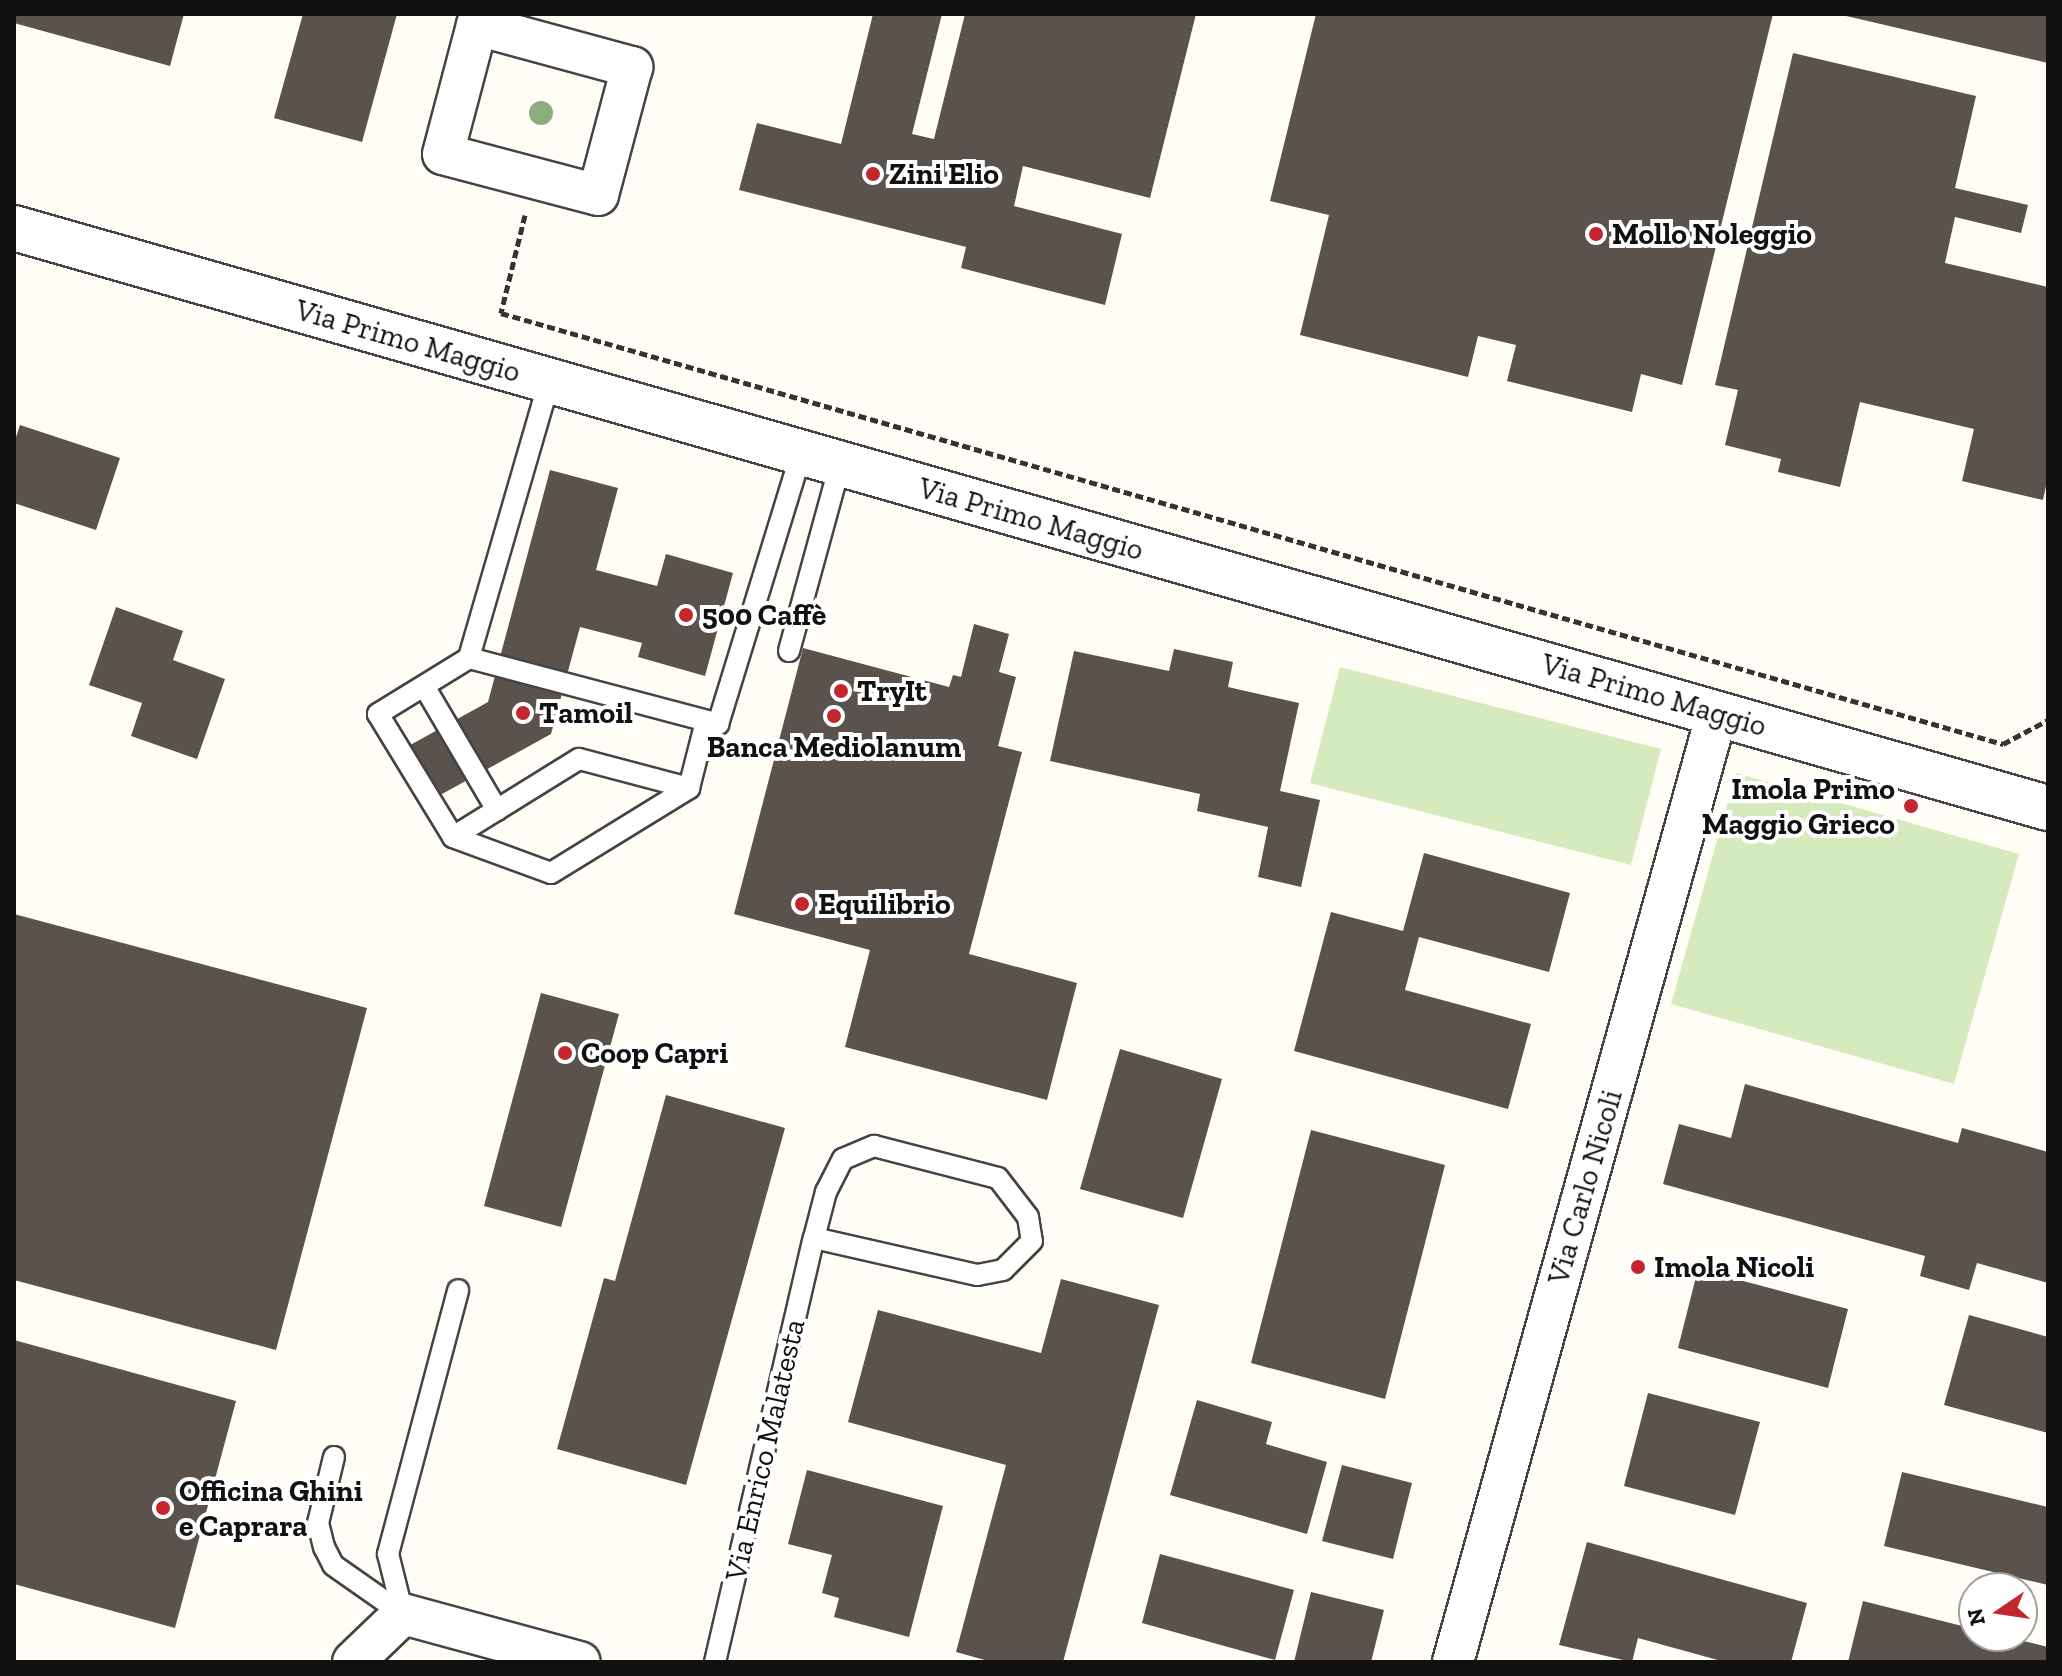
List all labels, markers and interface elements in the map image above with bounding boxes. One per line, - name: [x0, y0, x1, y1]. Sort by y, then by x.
- place label: Zini Elio: [889, 156, 999, 192]
- marker: Zini Elio: [864, 165, 882, 183]
- place label: Mollo Noleggio: [1612, 216, 1812, 252]
- marker: Mollo Noleggio: [1587, 225, 1605, 243]
- street label: Via Primo Maggio: [291, 292, 525, 390]
- street label: Via Primo Maggio: [914, 470, 1148, 568]
- place label: 500 Caffè: [702, 597, 826, 633]
- marker: 500 Caffè: [677, 606, 695, 624]
- street label: Via Primo Maggio: [1537, 646, 1771, 744]
- place label: TryIt: [857, 673, 927, 709]
- marker: TryIt: [832, 682, 850, 700]
- place label: Tamoil: [539, 695, 633, 731]
- marker: Tamoil: [514, 704, 532, 722]
- marker: Banca Mediolanum: [825, 707, 843, 725]
- place label: Banca Mediolanum: [707, 729, 961, 765]
- place label: Imola Primo Maggio Grieco: [1702, 771, 1895, 842]
- marker: Imola Primo Maggio Grieco: [1902, 797, 1920, 815]
- place label: Equilibrio: [818, 886, 951, 922]
- marker: Equilibrio: [793, 895, 811, 913]
- place label: Coop Capri: [581, 1035, 728, 1071]
- marker: Coop Capri: [556, 1044, 574, 1062]
- street label: Via Carlo Nicoli: [1540, 1086, 1630, 1288]
- place label: Imola Nicoli: [1654, 1249, 1814, 1285]
- marker: Imola Nicoli: [1629, 1258, 1647, 1276]
- street label: Via Enrico Malatesta: [717, 1316, 813, 1584]
- place label: Officina Ghini e Caprara: [179, 1473, 363, 1544]
- marker: Officina Ghini e Caprara: [154, 1499, 172, 1517]
- north arrow: [1958, 1572, 2038, 1652]
- text: N: [1961, 1606, 1991, 1628]

